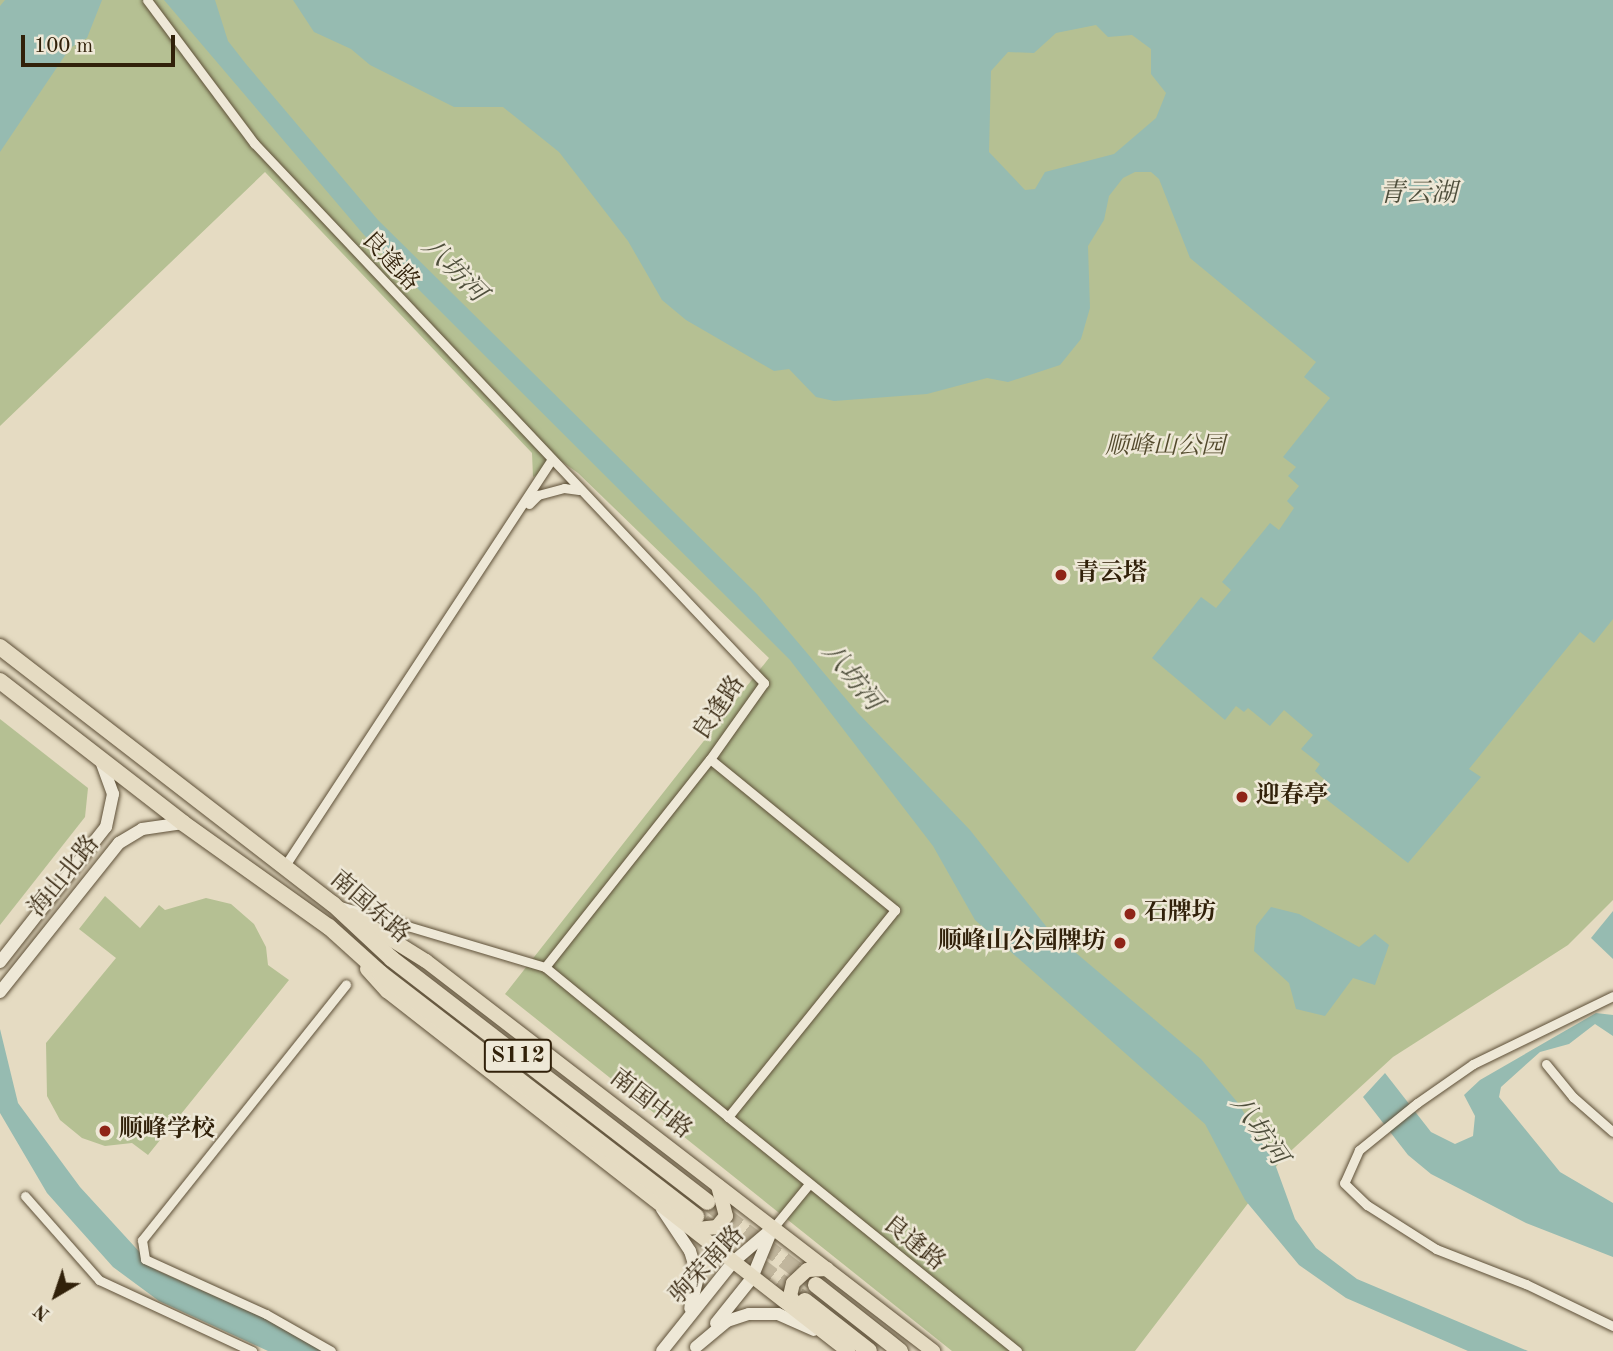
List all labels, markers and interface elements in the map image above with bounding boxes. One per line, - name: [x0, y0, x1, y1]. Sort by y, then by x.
- scale bar: [24, 21, 178, 65]
- text: 100 m: [34, 36, 93, 57]
- water label: 青云湖: [1379, 179, 1457, 211]
- street label: 良逢路: [354, 226, 424, 298]
- water label: 八坊河: [414, 232, 492, 310]
- park label: 顺峰山公园: [1105, 434, 1225, 462]
- place label: 青云塔: [1075, 561, 1147, 589]
- marker: 青云塔: [1053, 567, 1069, 583]
- water label: 八坊河: [814, 638, 888, 718]
- street label: 良逢路: [688, 671, 752, 747]
- place label: 迎春亭: [1256, 783, 1328, 811]
- marker: 迎春亭: [1234, 789, 1250, 805]
- street label: 海山北路: [24, 831, 106, 923]
- street label: 南国东路: [323, 866, 415, 950]
- place label: 石牌坊: [1144, 900, 1216, 928]
- marker: 石牌坊: [1122, 906, 1138, 922]
- place label: 顺峰山公园牌坊: [938, 929, 1106, 957]
- marker: 顺峰山公园牌坊: [1112, 935, 1128, 951]
- road number: S112: [483, 1036, 553, 1076]
- street label: 南国中路: [603, 1064, 697, 1146]
- water label: 八坊河: [1223, 1090, 1293, 1172]
- place label: 顺峰学校: [119, 1117, 215, 1145]
- marker: 顺峰学校: [97, 1123, 113, 1139]
- street label: 良逢路: [876, 1210, 950, 1278]
- street label: 驹荣南路: [665, 1221, 751, 1311]
- north arrow: [21, 1260, 91, 1330]
- text: N: [31, 1300, 54, 1324]

